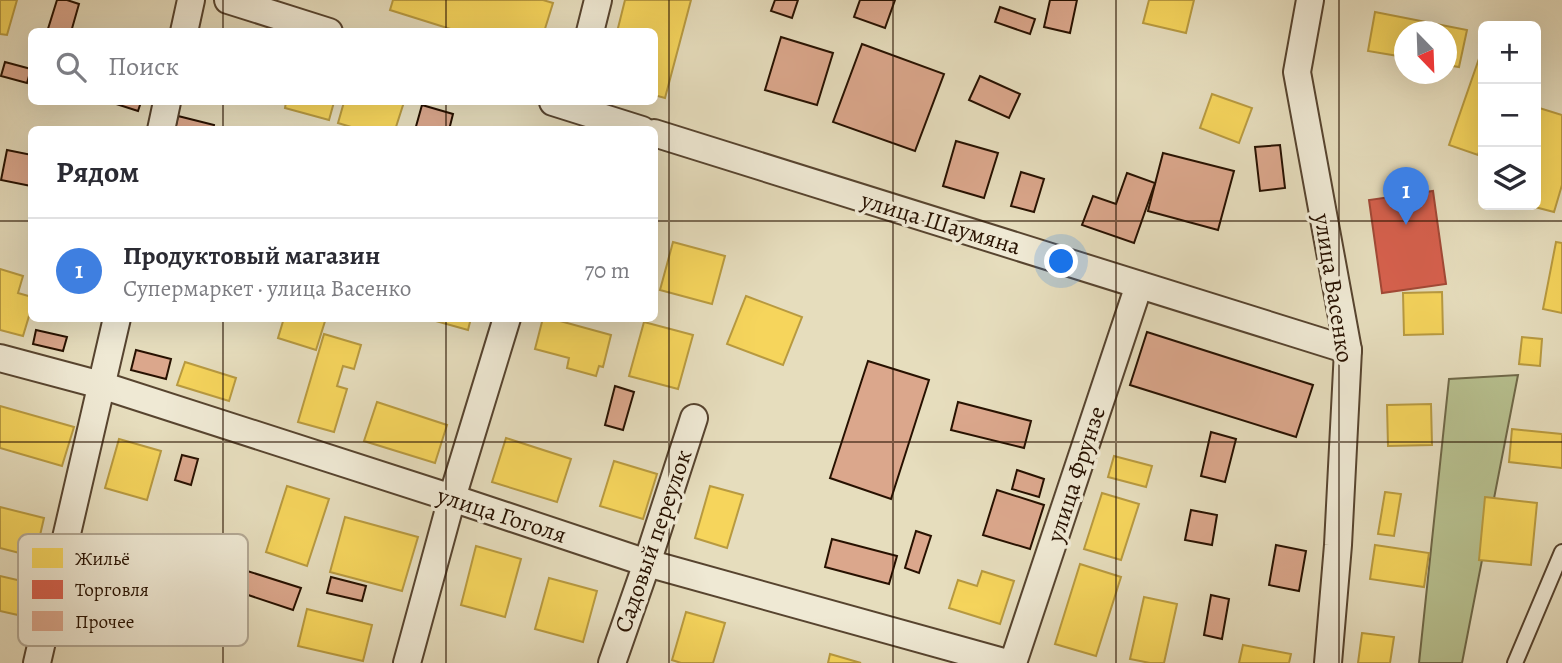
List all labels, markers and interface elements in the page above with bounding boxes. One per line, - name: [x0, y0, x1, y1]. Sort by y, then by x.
- north arrow: [1394, 21, 1457, 84]
- map controls: [1478, 21, 1541, 210]
- button: +: [1478, 21, 1541, 84]
- search box: [28, 28, 658, 105]
- icon: search: [52, 48, 90, 86]
- text: Поиск: [108, 49, 179, 84]
- button: −: [1478, 84, 1541, 147]
- button: layers: [1478, 147, 1541, 210]
- text: Рядом: [56, 152, 139, 192]
- pin: 1: [1383, 167, 1429, 225]
- street label: улица Шаумяна: [856, 183, 1025, 262]
- street label: улица Васенко: [1306, 210, 1362, 365]
- text: Продуктовый магазин: [123, 238, 380, 273]
- your location: [1044, 244, 1078, 278]
- text: 1: [75, 255, 83, 286]
- text: 70 m: [584, 255, 630, 286]
- text: Супермаркет · улица Васенко: [123, 273, 411, 304]
- street label: улица Фрунзе: [1039, 402, 1113, 547]
- street label: Садовый переулок: [607, 445, 699, 637]
- street label: улица Гоголя: [432, 479, 571, 551]
- legend: [18, 534, 248, 646]
- text: Жильё: [75, 546, 130, 572]
- text: Торговля: [75, 577, 149, 603]
- text: Прочее: [75, 609, 135, 635]

